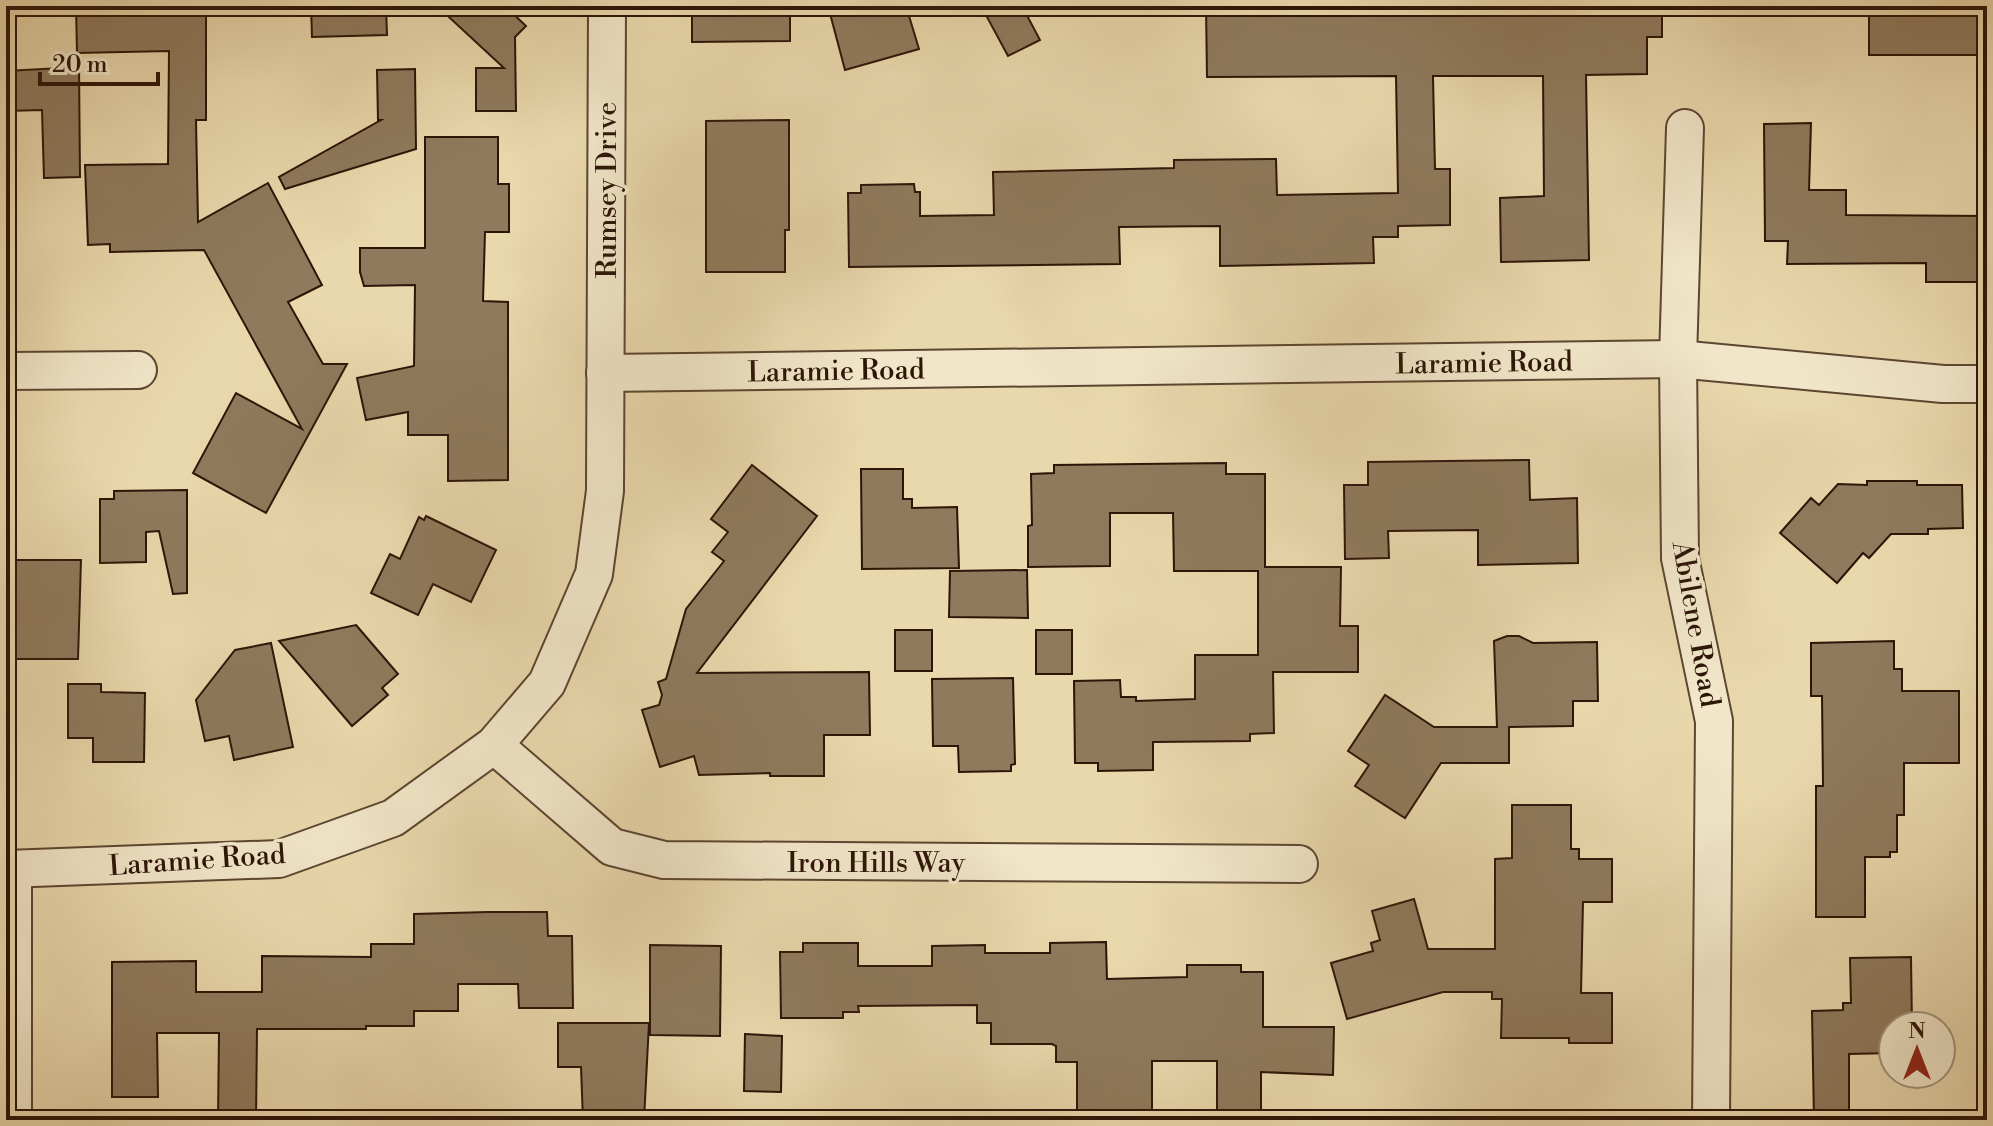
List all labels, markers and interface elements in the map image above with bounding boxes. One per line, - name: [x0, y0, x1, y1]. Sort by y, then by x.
- scale bar: [40, 36, 158, 86]
- text: 20 m: [52, 50, 108, 80]
- street label: Rumsey Drive: [590, 102, 625, 278]
- street label: Laramie Road: [1395, 344, 1573, 383]
- street label: Laramie Road: [747, 352, 925, 391]
- street label: Abilene Road: [1664, 538, 1727, 710]
- street label: Laramie Road: [107, 837, 287, 884]
- street label: Iron Hills Way: [787, 846, 965, 881]
- north arrow: [1877, 1010, 1957, 1090]
- text: N: [1908, 1018, 1926, 1045]

